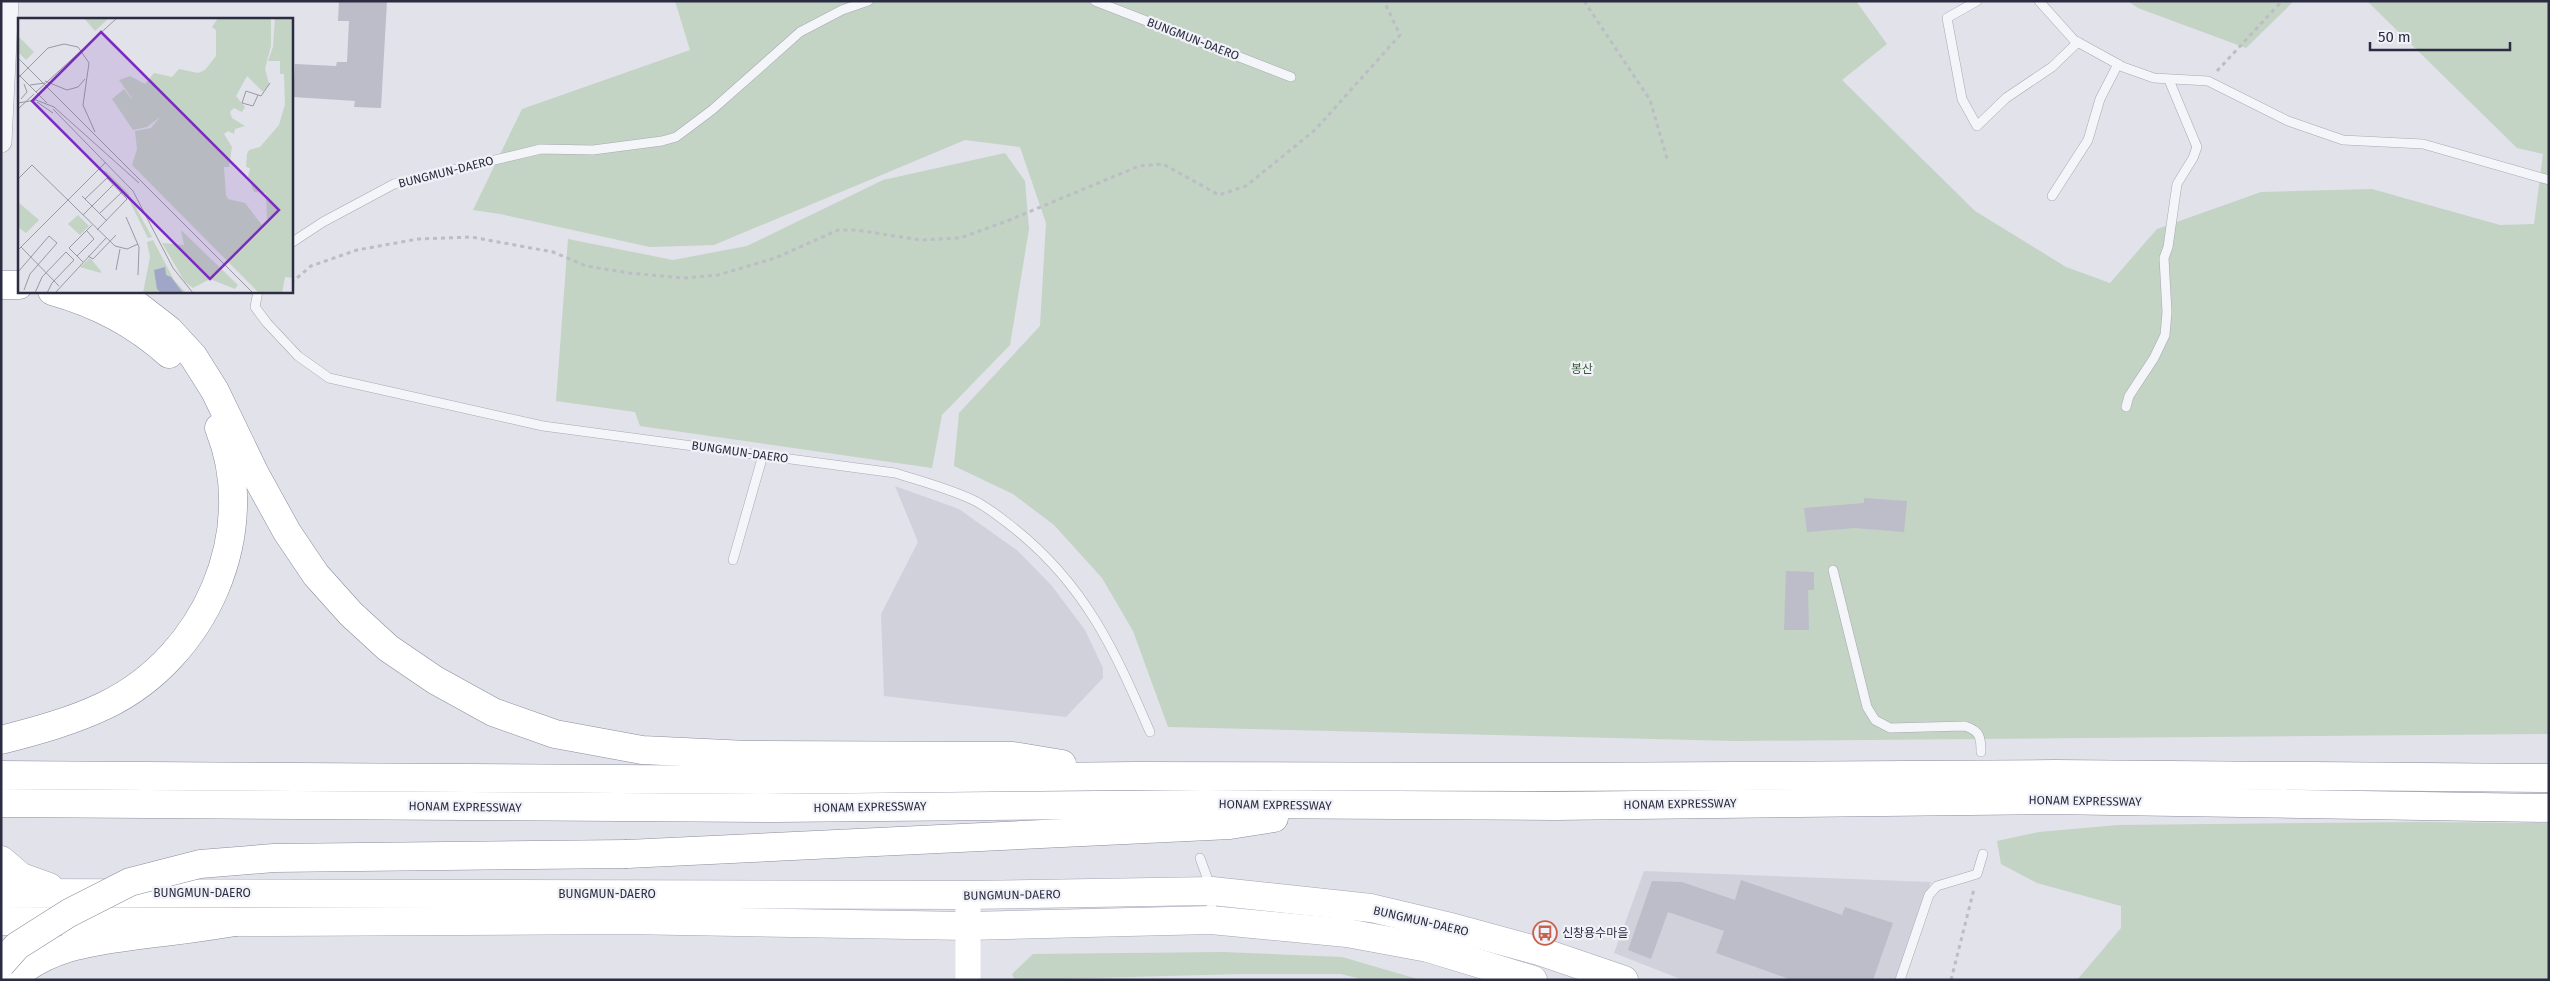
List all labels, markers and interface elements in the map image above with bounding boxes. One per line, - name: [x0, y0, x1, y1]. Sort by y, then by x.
- street label: BUNGMUN-DAERO: [1145, 15, 1241, 63]
- inset map: [18, 18, 292, 292]
- scale bar: [2370, 20, 2510, 52]
- text: 50 m: [2378, 28, 2411, 46]
- street label: BUNGMUN-DAERO: [397, 153, 495, 191]
- park label: 봉산: [1571, 362, 1593, 376]
- street label: BUNGMUN-DAERO: [691, 438, 789, 466]
- street label: HONAM EXPRESSWAY: [2028, 793, 2142, 809]
- street label: HONAM EXPRESSWAY: [1623, 796, 1737, 812]
- street label: HONAM EXPRESSWAY: [1218, 797, 1332, 813]
- street label: HONAM EXPRESSWAY: [408, 799, 522, 815]
- street label: HONAM EXPRESSWAY: [813, 799, 927, 815]
- street label: BUNGMUN-DAERO: [153, 886, 251, 900]
- street label: BUNGMUN-DAERO: [558, 887, 656, 901]
- street label: BUNGMUN-DAERO: [963, 887, 1061, 903]
- street label: BUNGMUN-DAERO: [1372, 903, 1470, 939]
- bus stop icon: 신창용수마을: [1532, 920, 1558, 946]
- place label: 신창용수마을: [1562, 926, 1628, 940]

